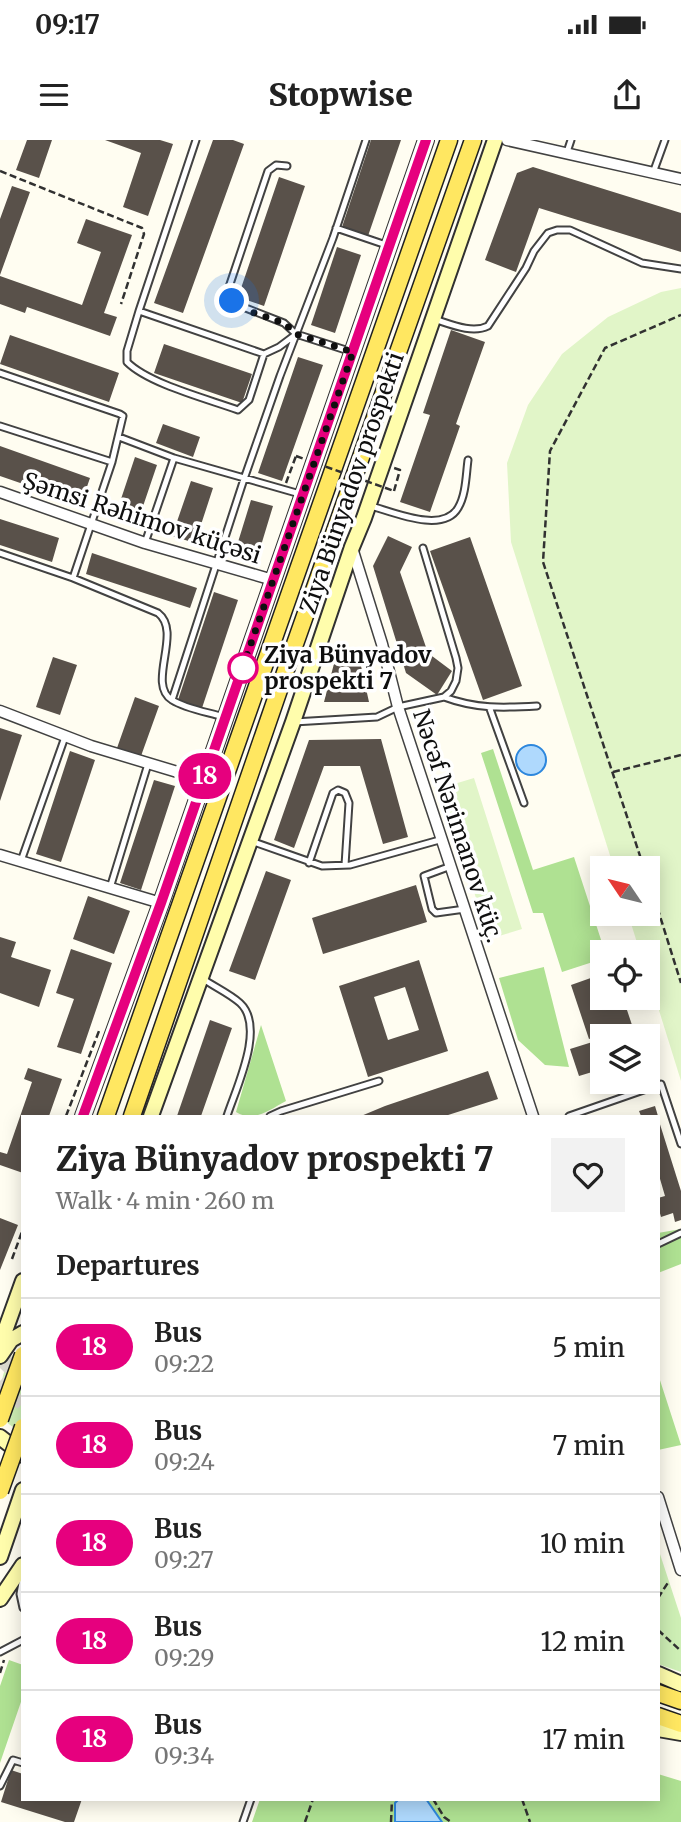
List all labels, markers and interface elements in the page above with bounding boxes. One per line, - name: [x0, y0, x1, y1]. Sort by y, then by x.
- text: 09:17: [35, 8, 100, 41]
- text: Stopwise: [268, 75, 413, 115]
- icon: menu: [35, 76, 73, 114]
- icon: share: [608, 76, 646, 114]
- your location: [214, 283, 249, 318]
- street label: Ziya Bünyadov prospekti: [293, 348, 410, 617]
- street label: Şəmsi Rəhimov küçəsi: [19, 465, 265, 570]
- place label: Ziya Bünyadov prospekti 7: [264, 640, 432, 695]
- marker: Ziya Bünyadov prospekti 7: [228, 653, 258, 683]
- street label: Nəcəf Nərimanov küç.: [407, 706, 510, 946]
- line badge: 18: [174, 753, 236, 799]
- text: 18: [192, 760, 218, 791]
- north arrow: [590, 856, 660, 926]
- map controls: [590, 856, 660, 1094]
- button: locate: [590, 940, 660, 1010]
- button: layers: [590, 1024, 660, 1094]
- button: heart: [551, 1138, 625, 1212]
- text: Ziya Bünyadov prospekti 7: [56, 1139, 494, 1180]
- text: Walk · 4 min · 260 m: [56, 1186, 274, 1215]
- text: Departures: [56, 1249, 200, 1282]
- text: Bus: [154, 1316, 202, 1349]
- text: 18: [82, 1331, 107, 1362]
- text: 5 min: [552, 1331, 625, 1364]
- text: 09:22: [154, 1349, 214, 1378]
- text: Bus: [154, 1414, 202, 1447]
- text: 18: [82, 1429, 107, 1460]
- text: 7 min: [553, 1429, 625, 1462]
- text: 09:24: [154, 1447, 215, 1476]
- text: Bus: [154, 1512, 202, 1545]
- text: 18: [82, 1527, 107, 1558]
- text: 10 min: [540, 1527, 625, 1560]
- text: 09:27: [154, 1545, 214, 1574]
- text: Bus: [154, 1610, 202, 1643]
- text: 18: [82, 1625, 107, 1656]
- text: 12 min: [541, 1625, 625, 1658]
- text: 09:29: [154, 1643, 215, 1672]
- text: Bus: [154, 1708, 202, 1741]
- text: 18: [82, 1723, 107, 1754]
- text: 17 min: [542, 1723, 625, 1756]
- text: 09:34: [154, 1741, 214, 1770]

